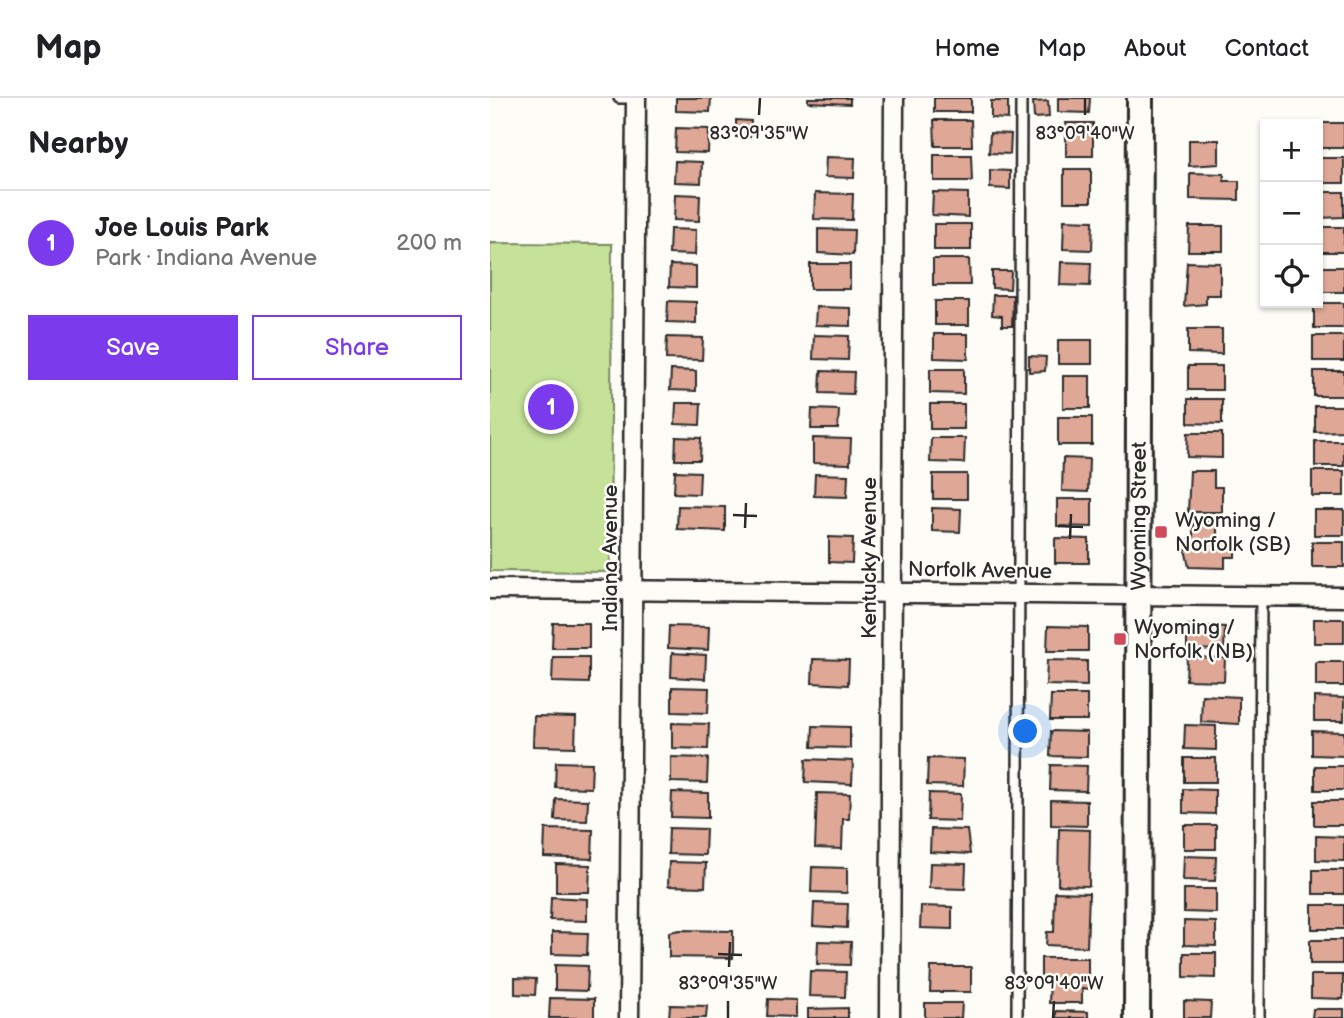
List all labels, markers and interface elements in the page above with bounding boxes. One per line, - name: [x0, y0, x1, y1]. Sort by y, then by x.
- text: Map: [35, 28, 101, 68]
- text: Home: [935, 34, 1000, 63]
- text: Map: [1038, 34, 1086, 63]
- text: About: [1124, 34, 1186, 63]
- text: Contact: [1224, 34, 1309, 63]
- map controls: [1260, 119, 1323, 308]
- button: +: [1260, 119, 1323, 182]
- text: 83°09'35"W: [709, 123, 809, 144]
- text: 83°09'40"W: [1035, 123, 1135, 144]
- text: Nearby: [28, 126, 128, 162]
- button: −: [1260, 182, 1323, 245]
- text: Joe Louis Park: [95, 213, 269, 244]
- text: 1: [46, 229, 56, 257]
- text: 200 m: [396, 229, 462, 257]
- text: Park · Indiana Avenue: [95, 244, 317, 272]
- button: locate: [1260, 245, 1323, 308]
- button: Save: [28, 315, 238, 380]
- button: Share: [252, 315, 462, 380]
- pin: 1: [528, 381, 574, 433]
- street label: Wyoming Street: [1126, 441, 1152, 591]
- street label: Kentucky Avenue: [857, 477, 882, 639]
- street label: Indiana Avenue: [598, 484, 623, 632]
- place label: Wyoming / Norfolk (SB): [1175, 508, 1291, 557]
- marker: Wyoming / Norfolk (SB): [1153, 524, 1169, 540]
- street label: Norfolk Avenue: [908, 557, 1052, 584]
- place label: Wyoming / Norfolk (NB): [1134, 615, 1253, 664]
- marker: Wyoming / Norfolk (NB): [1112, 631, 1128, 647]
- your location: [1008, 714, 1042, 748]
- text: 83°09'35"W: [678, 973, 778, 994]
- text: 83°09'40"W: [1004, 973, 1104, 994]

